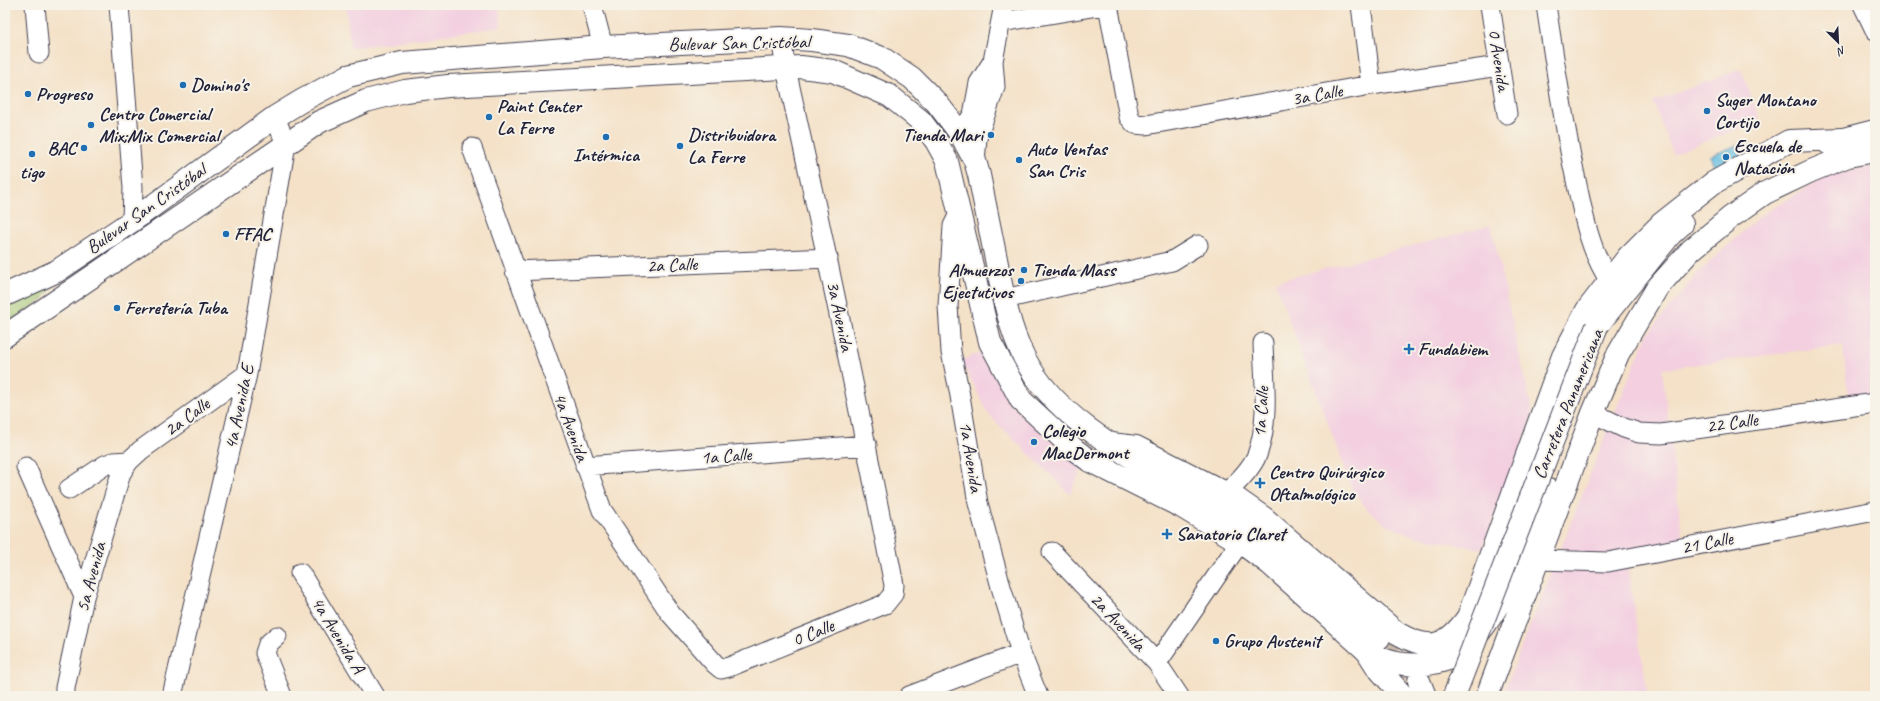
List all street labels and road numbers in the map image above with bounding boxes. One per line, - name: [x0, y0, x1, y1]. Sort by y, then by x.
- street label: 0 Avenida: [1482, 27, 1516, 95]
- street label: Bulevar San Cristóbal: [668, 30, 814, 56]
- street label: 3a Calle: [1290, 78, 1346, 111]
- street label: Bulevar San Cristóbal: [81, 157, 214, 259]
- street label: 2a Calle: [646, 252, 700, 278]
- street label: 3a Avenida: [821, 279, 859, 355]
- street label: Carretera Panamericana: [1527, 324, 1610, 482]
- street label: 4a Avenida E: [218, 360, 260, 452]
- street label: 1a Calle: [1247, 384, 1275, 438]
- street label: 4a Avenida: [548, 389, 595, 466]
- street label: 2a Calle: [159, 391, 216, 442]
- street label: 22 Calle: [1705, 407, 1761, 438]
- street label: 1a Avenida: [954, 420, 989, 496]
- street label: 1a Calle: [700, 442, 754, 470]
- street label: 21 Calle: [1679, 526, 1736, 560]
- street label: 5a Avenida: [70, 538, 112, 615]
- street label: 2a Avenida: [1085, 588, 1152, 657]
- street label: 4a Avenida A: [306, 592, 371, 679]
- street label: 0 Calle: [789, 613, 839, 652]

